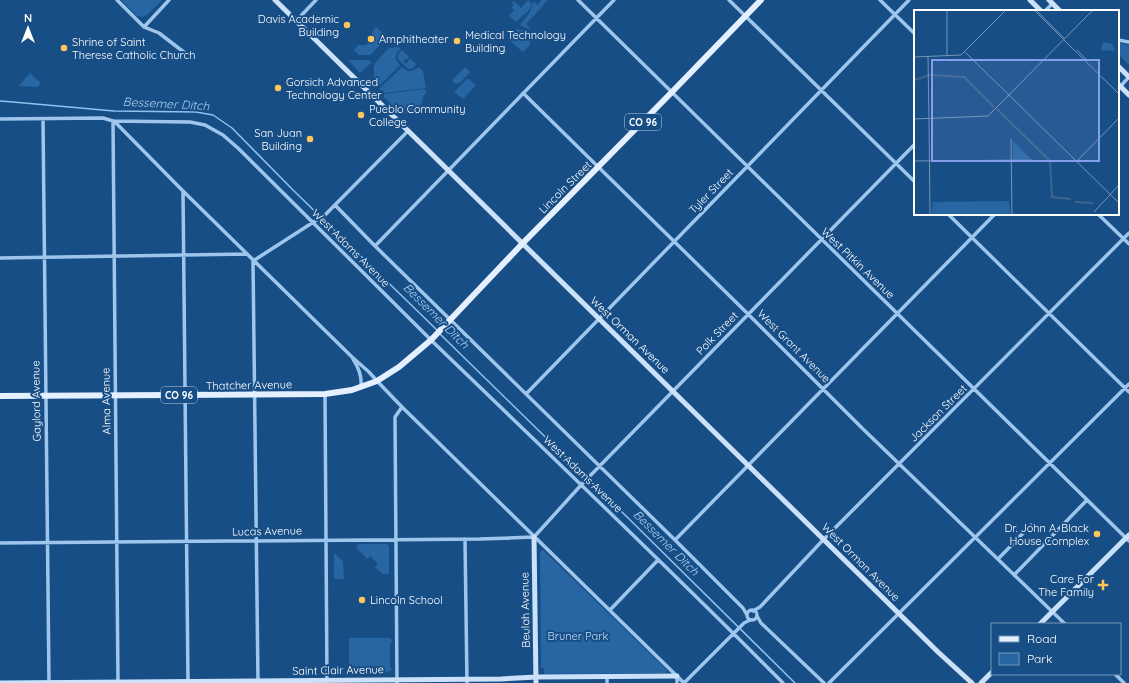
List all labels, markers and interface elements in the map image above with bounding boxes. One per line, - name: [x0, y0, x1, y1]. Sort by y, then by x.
- north arrow: [8, 8, 48, 48]
- inset map: [914, 10, 1119, 215]
- text: N: [24, 11, 32, 25]
- place label: Davis Academic Building: [258, 12, 339, 39]
- marker: Davis Academic Building: [342, 20, 352, 30]
- place label: Medical Technology Building: [465, 28, 566, 55]
- place label: Amphitheater: [379, 32, 449, 46]
- marker: Amphitheater: [366, 34, 376, 44]
- place label: Shrine of Saint Therese Catholic Church: [72, 35, 195, 62]
- marker: Medical Technology Building: [452, 36, 462, 46]
- marker: Shrine of Saint Therese Catholic Church: [59, 43, 69, 53]
- place label: Gorsich Advanced Technology Center: [286, 75, 382, 102]
- marker: Gorsich Advanced Technology Center: [273, 83, 283, 93]
- water label: Bessemer Ditch: [122, 94, 210, 113]
- place label: Pueblo Community College: [369, 102, 466, 129]
- marker: Pueblo Community College: [356, 110, 366, 120]
- road number: CO 96: [625, 114, 661, 130]
- place label: San Juan Building: [254, 126, 302, 153]
- marker: San Juan Building: [305, 134, 315, 144]
- street label: Lincoln Street: [536, 158, 594, 216]
- street label: Tyler Street: [686, 165, 736, 217]
- street label: West Adams Avenue: [309, 206, 393, 290]
- street label: West Pitkin Avenue: [818, 224, 898, 302]
- water label: Bessemer Ditch: [400, 280, 472, 352]
- street label: West Orman Avenue: [587, 294, 673, 376]
- street label: West Grant Avenue: [755, 307, 833, 385]
- street label: Polk Street: [693, 308, 741, 357]
- street label: Gaylord Avenue: [28, 360, 44, 442]
- street label: Alma Avenue: [98, 367, 114, 435]
- street label: Thatcher Avenue: [206, 377, 292, 393]
- street label: Jackson Street: [906, 381, 970, 445]
- road number: CO 96: [161, 387, 197, 403]
- street label: West Adams Avenue: [540, 433, 626, 515]
- water label: Bessemer Ditch: [630, 507, 702, 579]
- street label: West Orman Avenue: [819, 520, 903, 604]
- place label: Dr. John A. Black House Complex: [1004, 521, 1089, 548]
- street label: Lucas Avenue: [232, 523, 302, 539]
- marker: Dr. John A. Black House Complex: [1092, 529, 1102, 539]
- street label: Beulah Avenue: [517, 572, 533, 648]
- place label: Care For The Family: [1038, 572, 1095, 599]
- marker: Care For The Family: [1097, 579, 1109, 591]
- place label: Lincoln School: [370, 593, 443, 607]
- marker: Lincoln School: [357, 595, 367, 605]
- legend: [991, 623, 1121, 675]
- park label: Bruner Park: [548, 629, 608, 643]
- text: Road: [1027, 631, 1057, 646]
- text: Park: [1027, 651, 1052, 666]
- street label: Saint Clair Avenue: [292, 662, 384, 678]

